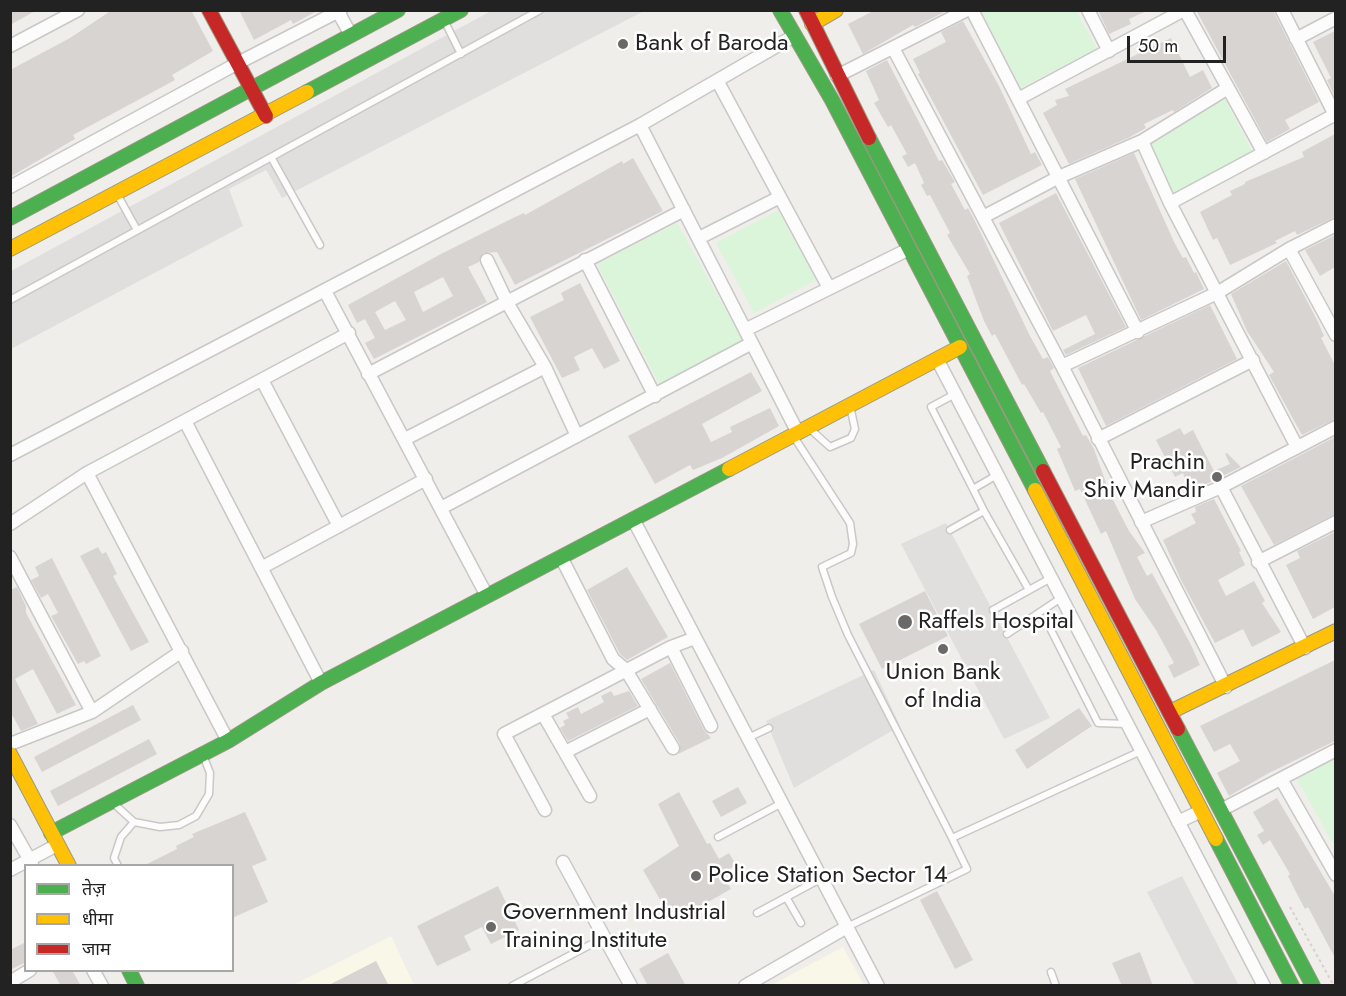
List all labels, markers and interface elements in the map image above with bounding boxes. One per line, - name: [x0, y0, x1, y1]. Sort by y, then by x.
- scale bar: [1130, 24, 1229, 62]
- place label: Bank of Baroda: [635, 30, 789, 58]
- text: 50 m: [1138, 33, 1178, 59]
- marker: Bank of Baroda: [616, 37, 630, 51]
- place label: Prachin Shiv Mandir: [1084, 449, 1205, 505]
- marker: Prachin Shiv Mandir: [1210, 470, 1224, 484]
- place label: Raffels Hospital: [918, 608, 1074, 636]
- marker: Raffels Hospital: [896, 613, 914, 631]
- marker: Union Bank of India: [936, 642, 950, 656]
- place label: Union Bank of India: [886, 659, 1000, 715]
- place label: Police Station Sector 14: [708, 862, 948, 890]
- legend: [24, 864, 234, 972]
- marker: Police Station Sector 14: [689, 869, 703, 883]
- text: तेज़: [82, 876, 106, 902]
- place label: Government Industrial Training Institute: [503, 899, 726, 955]
- text: धीमा: [82, 906, 113, 932]
- marker: Government Industrial Training Institute: [484, 920, 498, 934]
- text: जाम: [82, 936, 111, 962]

